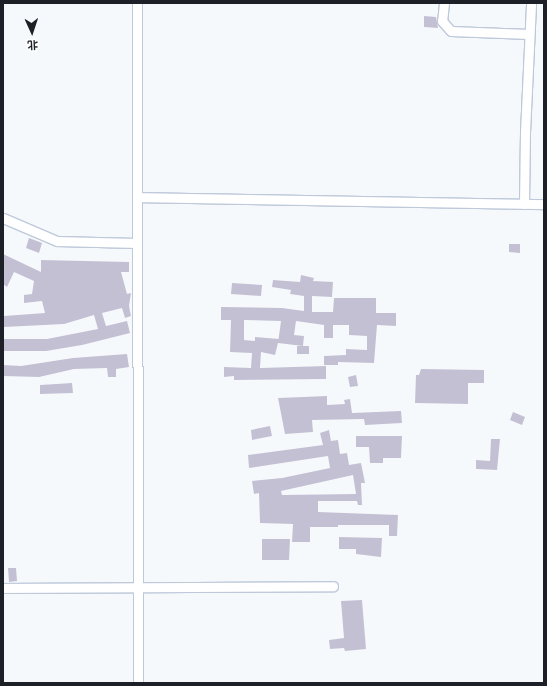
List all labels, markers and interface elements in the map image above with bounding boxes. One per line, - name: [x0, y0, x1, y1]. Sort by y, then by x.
- north arrow: [12, 12, 52, 52]
- text: 北: [27, 38, 38, 51]

